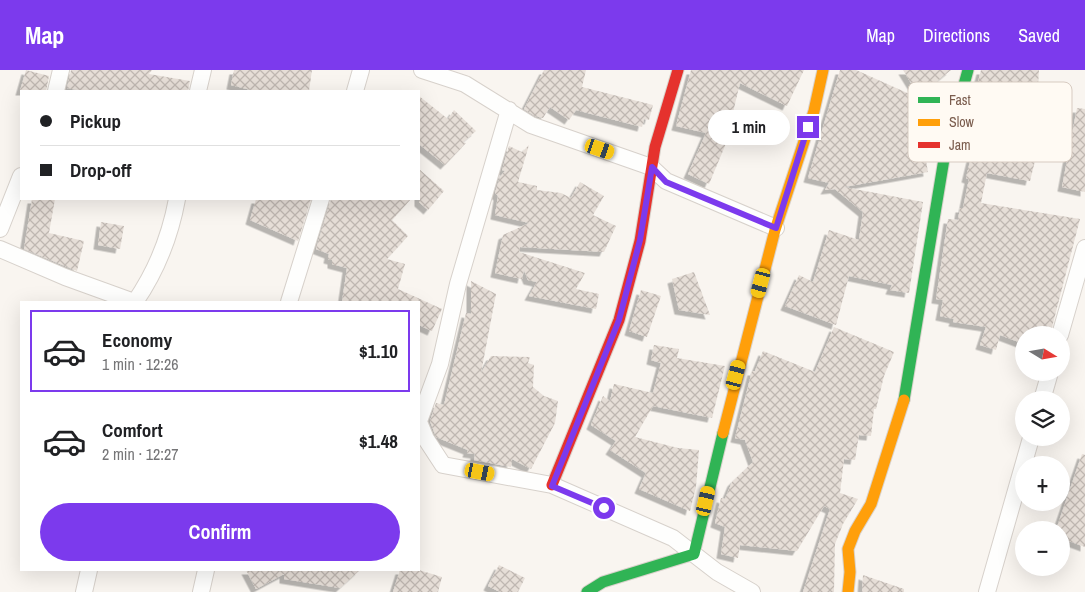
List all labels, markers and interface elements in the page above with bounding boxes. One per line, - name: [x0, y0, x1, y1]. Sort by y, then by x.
- text: Map: [25, 19, 64, 51]
- text: Map: [866, 23, 895, 48]
- text: Directions: [923, 23, 990, 48]
- text: Saved: [1018, 23, 1060, 48]
- legend: [908, 82, 1072, 162]
- text: Fast: [949, 91, 971, 109]
- text: Pickup: [70, 108, 121, 134]
- callout: 1 min: [708, 110, 790, 144]
- text: Slow: [949, 113, 975, 131]
- text: 1 min: [732, 116, 766, 138]
- route end: [797, 116, 819, 138]
- text: Jam: [949, 136, 971, 154]
- car: [583, 137, 616, 161]
- text: Drop-off: [70, 157, 131, 183]
- car: [749, 267, 772, 299]
- north arrow: [1015, 326, 1070, 381]
- map controls: [1015, 326, 1070, 576]
- text: Economy: [102, 327, 172, 353]
- icon: car: [42, 329, 87, 374]
- text: $1.10: [359, 338, 398, 364]
- text: 1 min · 12:26: [102, 353, 179, 375]
- car: [724, 359, 747, 391]
- button: layers: [1015, 391, 1070, 446]
- text: Comfort: [102, 417, 163, 443]
- icon: car: [42, 419, 87, 464]
- text: $1.48: [359, 428, 398, 454]
- text: 2 min · 12:27: [102, 443, 179, 465]
- button: +: [1015, 456, 1070, 511]
- car: [463, 462, 496, 482]
- car: [695, 485, 716, 517]
- route start: [593, 497, 615, 519]
- button: Confirm: [40, 503, 400, 561]
- button: −: [1015, 521, 1070, 576]

